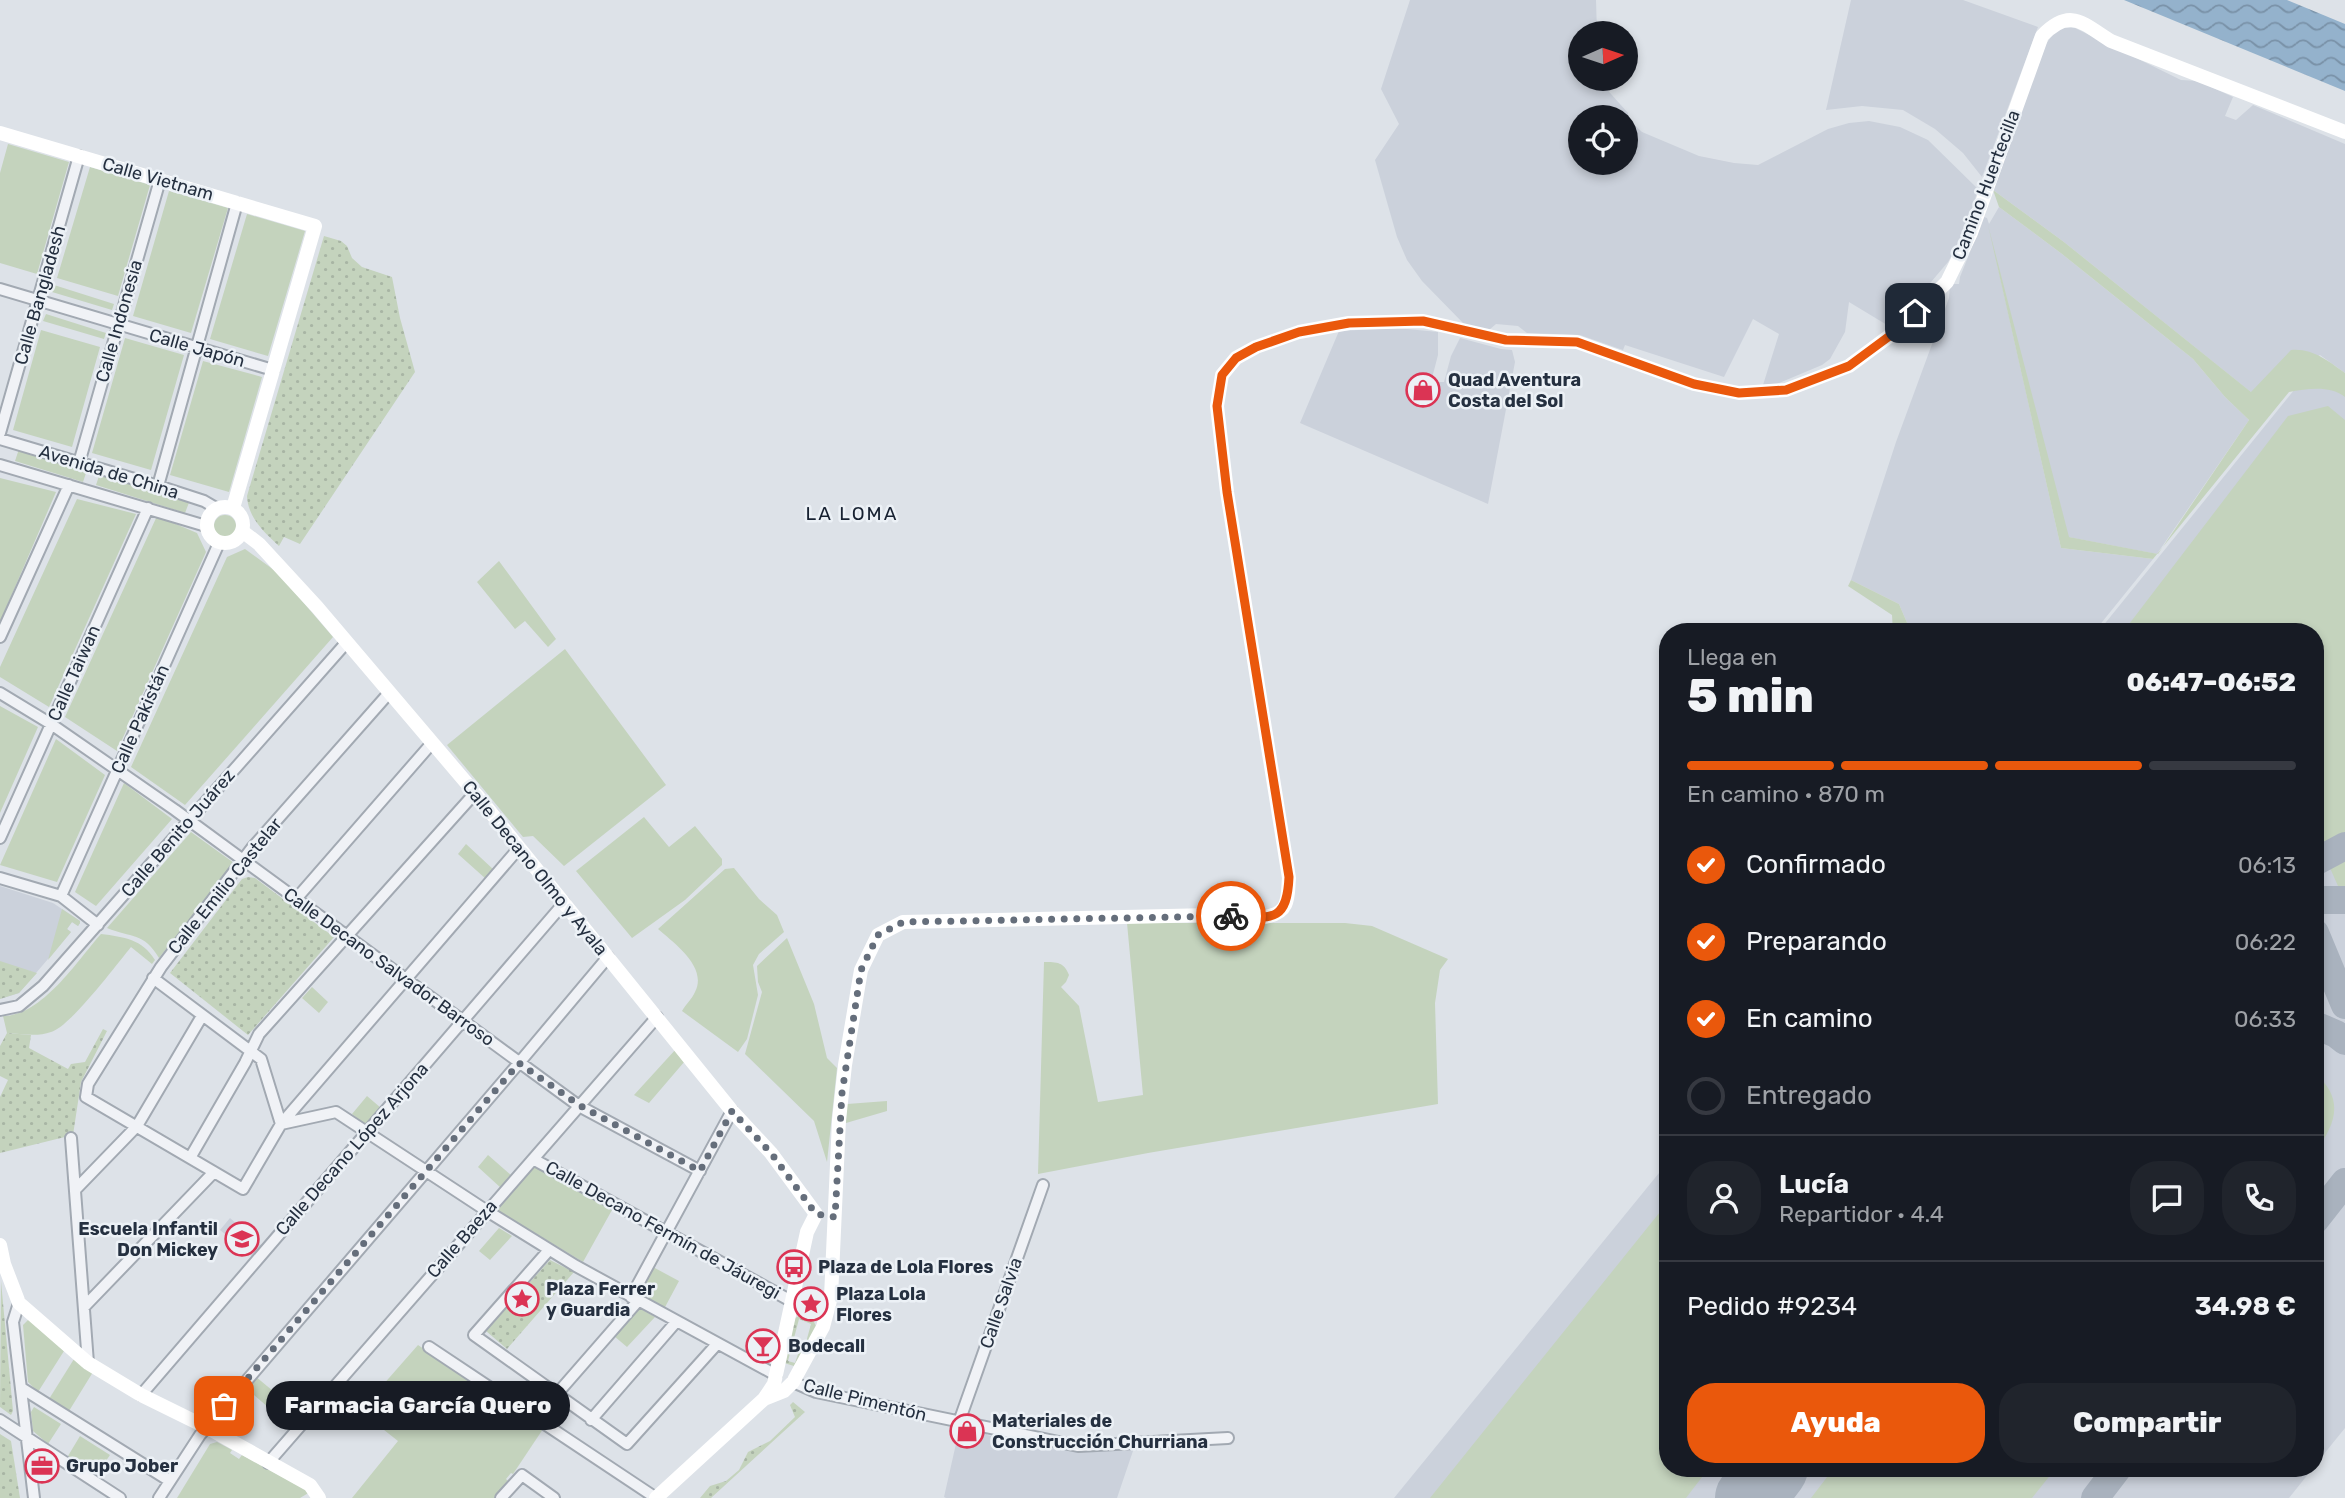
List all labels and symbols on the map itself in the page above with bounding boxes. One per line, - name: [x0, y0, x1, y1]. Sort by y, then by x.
- north arrow: [1568, 21, 1638, 91]
- street label: Camino Huertecilla: [1947, 107, 2025, 263]
- street label: Calle Vietnam: [100, 153, 216, 205]
- street label: Calle Bangladesh: [10, 223, 70, 367]
- street label: Calle Indonesia: [91, 257, 147, 385]
- pin: [1885, 283, 1945, 343]
- street label: Calle Japón: [147, 324, 247, 372]
- place label: Quad Aventura Costa del Sol: [1448, 369, 1581, 412]
- shop icon: Quad Aventura Costa del Sol: [1404, 371, 1442, 409]
- street label: Avenida de China: [37, 440, 181, 504]
- district label: LA LOMA: [806, 502, 898, 525]
- street label: Calle Taiwan: [43, 622, 105, 724]
- street label: Calle Pakistán: [106, 661, 174, 777]
- street label: Calle Benito Juárez: [116, 765, 240, 901]
- street label: Calle Decano Olmo y Ayala: [458, 776, 612, 960]
- street label: Calle Emilio Castelar: [163, 813, 287, 959]
- courier: [1196, 881, 1266, 951]
- street label: Calle Decano Salvador Barroso: [279, 883, 499, 1051]
- street label: Calle Decano López Arjona: [271, 1058, 433, 1240]
- street label: Calle Decano Fermín de Jáuregi: [542, 1156, 784, 1304]
- street label: Calle Baeza: [422, 1195, 502, 1283]
- place label: Escuela Infantil Don Mickey: [78, 1218, 218, 1261]
- school or university icon: Escuela Infantil Don Mickey: [223, 1220, 261, 1258]
- bus stop icon: Plaza de Lola Flores: [775, 1248, 813, 1286]
- street label: Calle Salvia: [975, 1255, 1027, 1351]
- place label: Plaza de Lola Flores: [818, 1256, 994, 1278]
- place label: Plaza Ferrer y Guardia: [546, 1278, 655, 1321]
- place icon: Plaza Ferrer y Guardia: [503, 1280, 541, 1318]
- place label: Plaza Lola Flores: [836, 1283, 926, 1326]
- place icon: Plaza Lola Flores: [792, 1285, 830, 1323]
- bar icon: Bodecall: [744, 1327, 782, 1365]
- place label: Bodecall: [788, 1335, 865, 1357]
- street label: Calle Pimentón: [801, 1374, 929, 1426]
- pin: [194, 1376, 254, 1436]
- callout: Farmacia García Quero: [266, 1382, 570, 1430]
- place label: Materiales de Construcción Churriana: [992, 1410, 1208, 1453]
- shop icon: Materiales de Construcción Churriana: [948, 1412, 986, 1450]
- office icon: Grupo Jober: [23, 1447, 61, 1485]
- place label: Grupo Jober: [66, 1455, 178, 1477]

